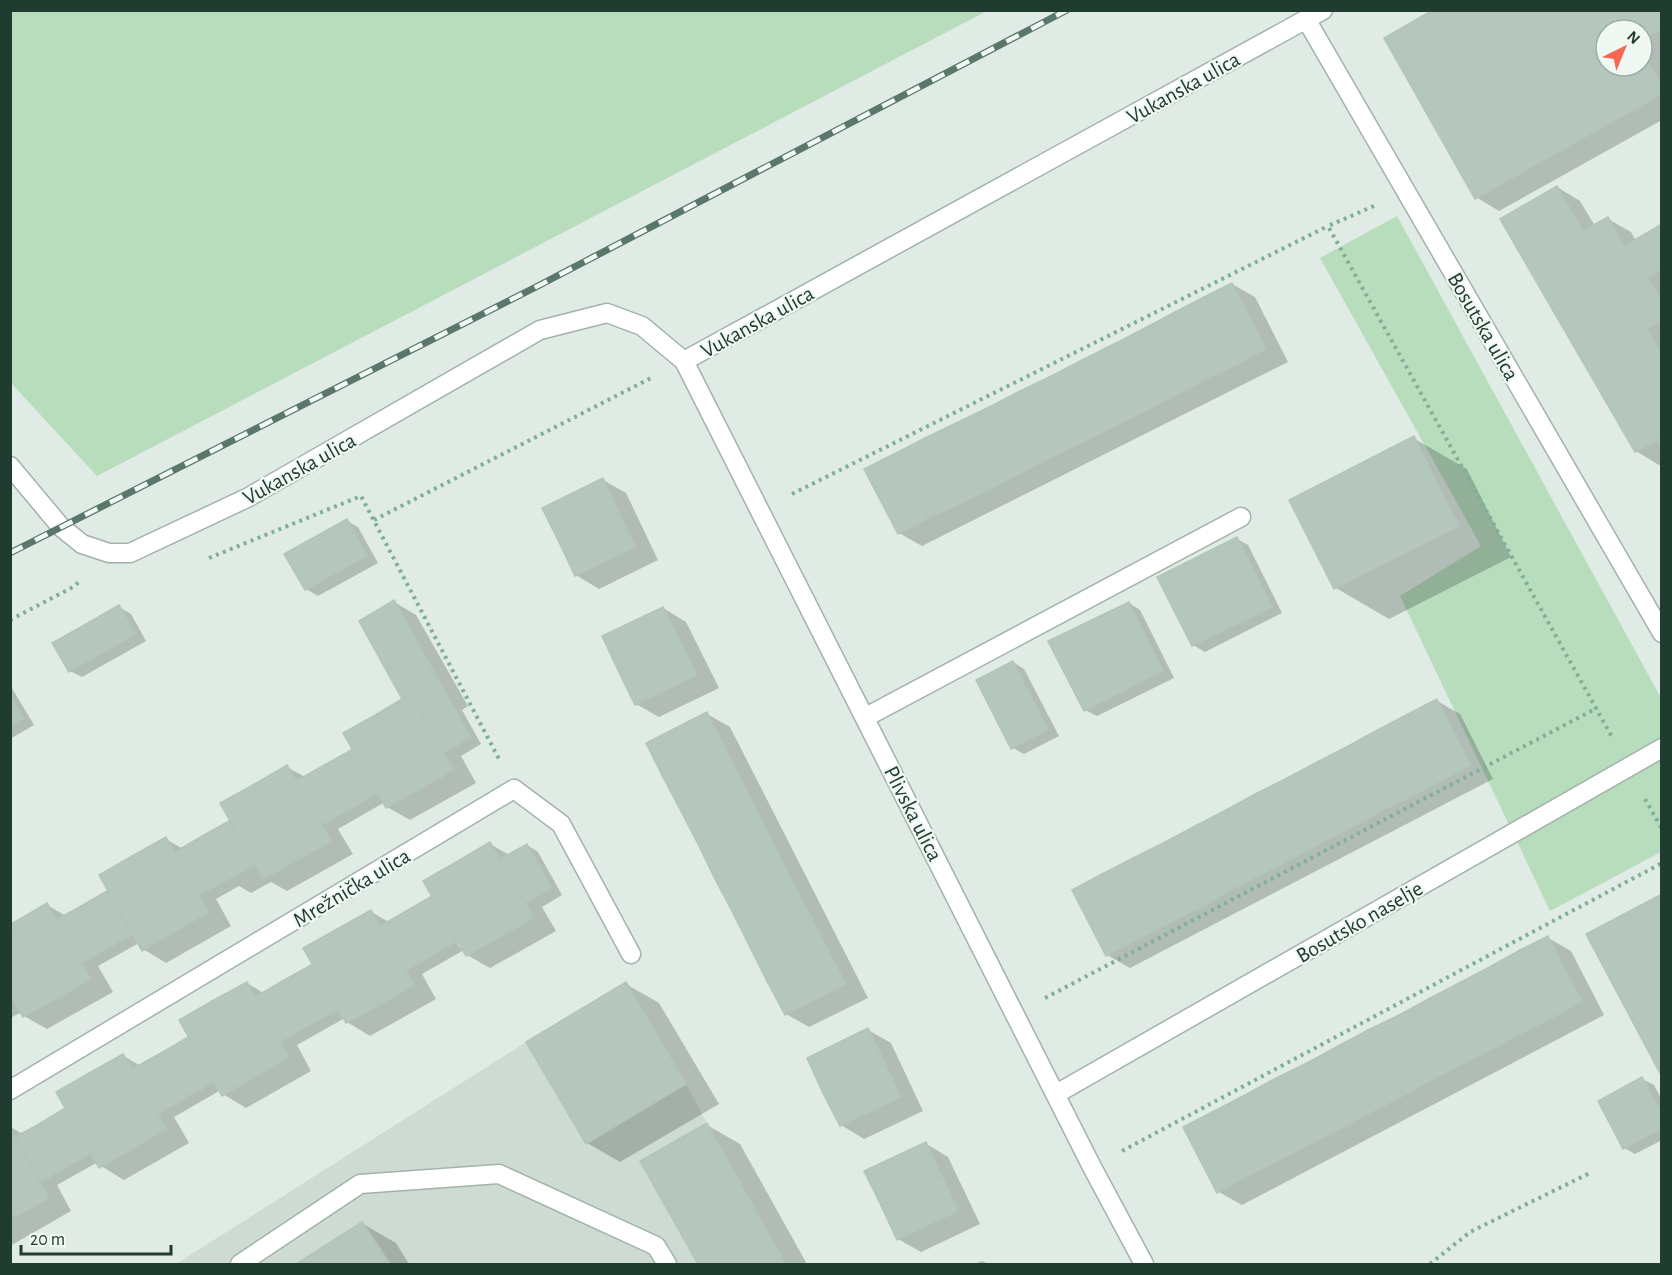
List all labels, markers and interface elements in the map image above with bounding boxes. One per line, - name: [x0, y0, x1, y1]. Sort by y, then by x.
- north arrow: [1594, 18, 1654, 78]
- text: N: [1624, 28, 1643, 47]
- street label: Vukanska ulica: [1123, 48, 1244, 128]
- street label: Bosutska ulica: [1443, 269, 1523, 384]
- street label: Vukanska ulica: [697, 282, 818, 362]
- street label: Vukanska ulica: [239, 429, 360, 509]
- street label: Plivska ulica: [880, 762, 946, 865]
- street label: Mrežnička ulica: [289, 844, 414, 931]
- street label: Bosutsko naselje: [1292, 877, 1427, 967]
- scale bar: [21, 1218, 171, 1256]
- text: 20 m: [30, 1231, 65, 1249]

